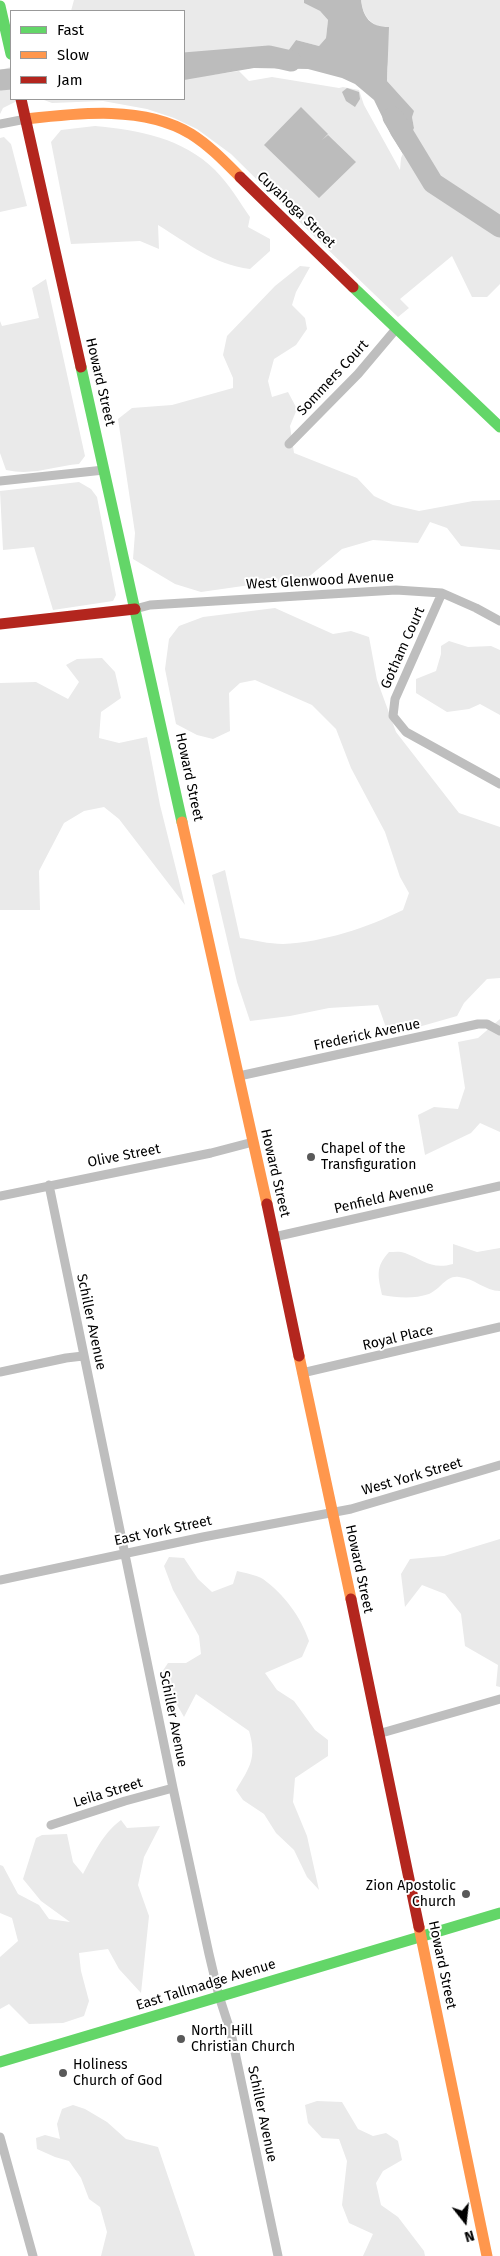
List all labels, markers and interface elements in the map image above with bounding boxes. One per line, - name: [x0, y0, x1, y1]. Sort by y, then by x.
- legend: [10, 10, 185, 100]
- text: Fast: [57, 21, 84, 39]
- text: Slow: [57, 46, 89, 64]
- text: Jam: [57, 71, 83, 89]
- street label: Cuyahoga Street: [253, 168, 339, 252]
- street label: Howard Street: [82, 336, 118, 428]
- street label: Sommers Court: [294, 337, 372, 419]
- street label: West Glenwood Avenue: [246, 569, 394, 593]
- street label: Gotham Court: [377, 604, 429, 692]
- street label: Howard Street: [171, 731, 207, 823]
- street label: Frederick Avenue: [312, 1016, 422, 1054]
- street label: Howard Street: [257, 1127, 293, 1219]
- street label: Olive Street: [86, 1141, 162, 1171]
- place label: Chapel of the Transfiguration: [321, 1141, 416, 1174]
- marker: Chapel of the Transfiguration: [305, 1151, 317, 1163]
- street label: Penfield Avenue: [333, 1178, 435, 1218]
- street label: Schiller Avenue: [73, 1272, 109, 1372]
- street label: Royal Place: [361, 1322, 435, 1354]
- street label: West York Street: [360, 1455, 464, 1499]
- street label: East York Street: [113, 1512, 213, 1550]
- street label: Howard Street: [341, 1523, 377, 1615]
- street label: Schiller Avenue: [155, 1669, 191, 1769]
- street label: Leila Street: [71, 1775, 145, 1811]
- place label: Zion Apostolic Church: [366, 1878, 456, 1910]
- marker: Zion Apostolic Church: [460, 1888, 472, 1900]
- street label: Howard Street: [424, 1919, 460, 2011]
- street label: East Tallmadge Avenue: [134, 1956, 278, 2014]
- place label: North Hill Christian Church: [191, 2023, 295, 2056]
- marker: North Hill Christian Church: [175, 2033, 187, 2045]
- place label: Holiness Church of God: [73, 2057, 163, 2090]
- street label: Schiller Avenue: [244, 2064, 280, 2164]
- marker: Holiness Church of God: [57, 2067, 69, 2079]
- north arrow: [440, 2196, 490, 2246]
- text: N: [462, 2226, 476, 2245]

